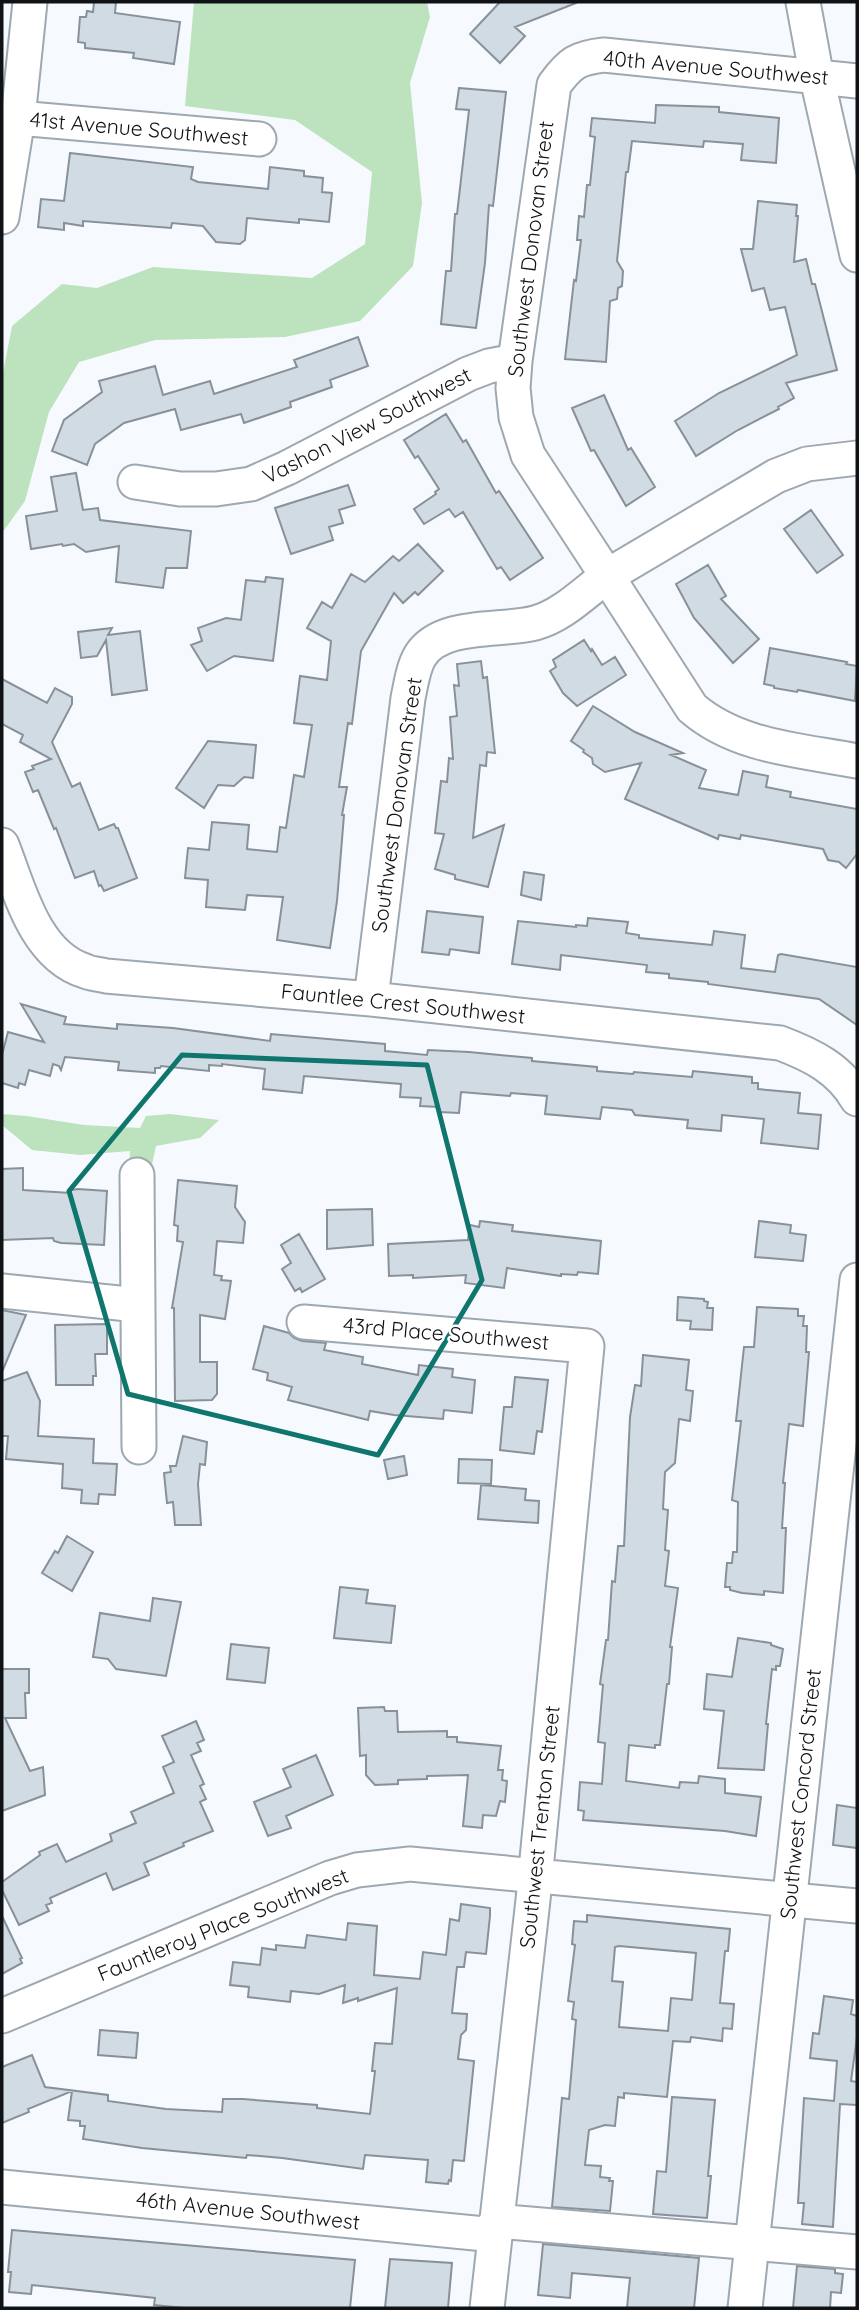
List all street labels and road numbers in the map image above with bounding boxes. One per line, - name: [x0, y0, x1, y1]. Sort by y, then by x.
- street label: 40th Avenue Southwest: [602, 44, 830, 90]
- street label: 41st Avenue Southwest: [29, 106, 249, 150]
- street label: Southwest Donovan Street: [501, 119, 559, 378]
- street label: Vashon View Southwest: [258, 361, 475, 489]
- street label: Southwest Donovan Street: [365, 676, 427, 934]
- street label: Fauntlee Crest Southwest: [280, 977, 526, 1029]
- street label: 43rd Place Southwest: [342, 1311, 550, 1355]
- street label: Southwest Concord Street: [774, 1668, 826, 1920]
- street label: Southwest Trenton Street: [513, 1704, 565, 1950]
- street label: Fauntleroy Place Southwest: [93, 1862, 352, 1986]
- street label: 46th Avenue Southwest: [135, 2185, 361, 2235]

